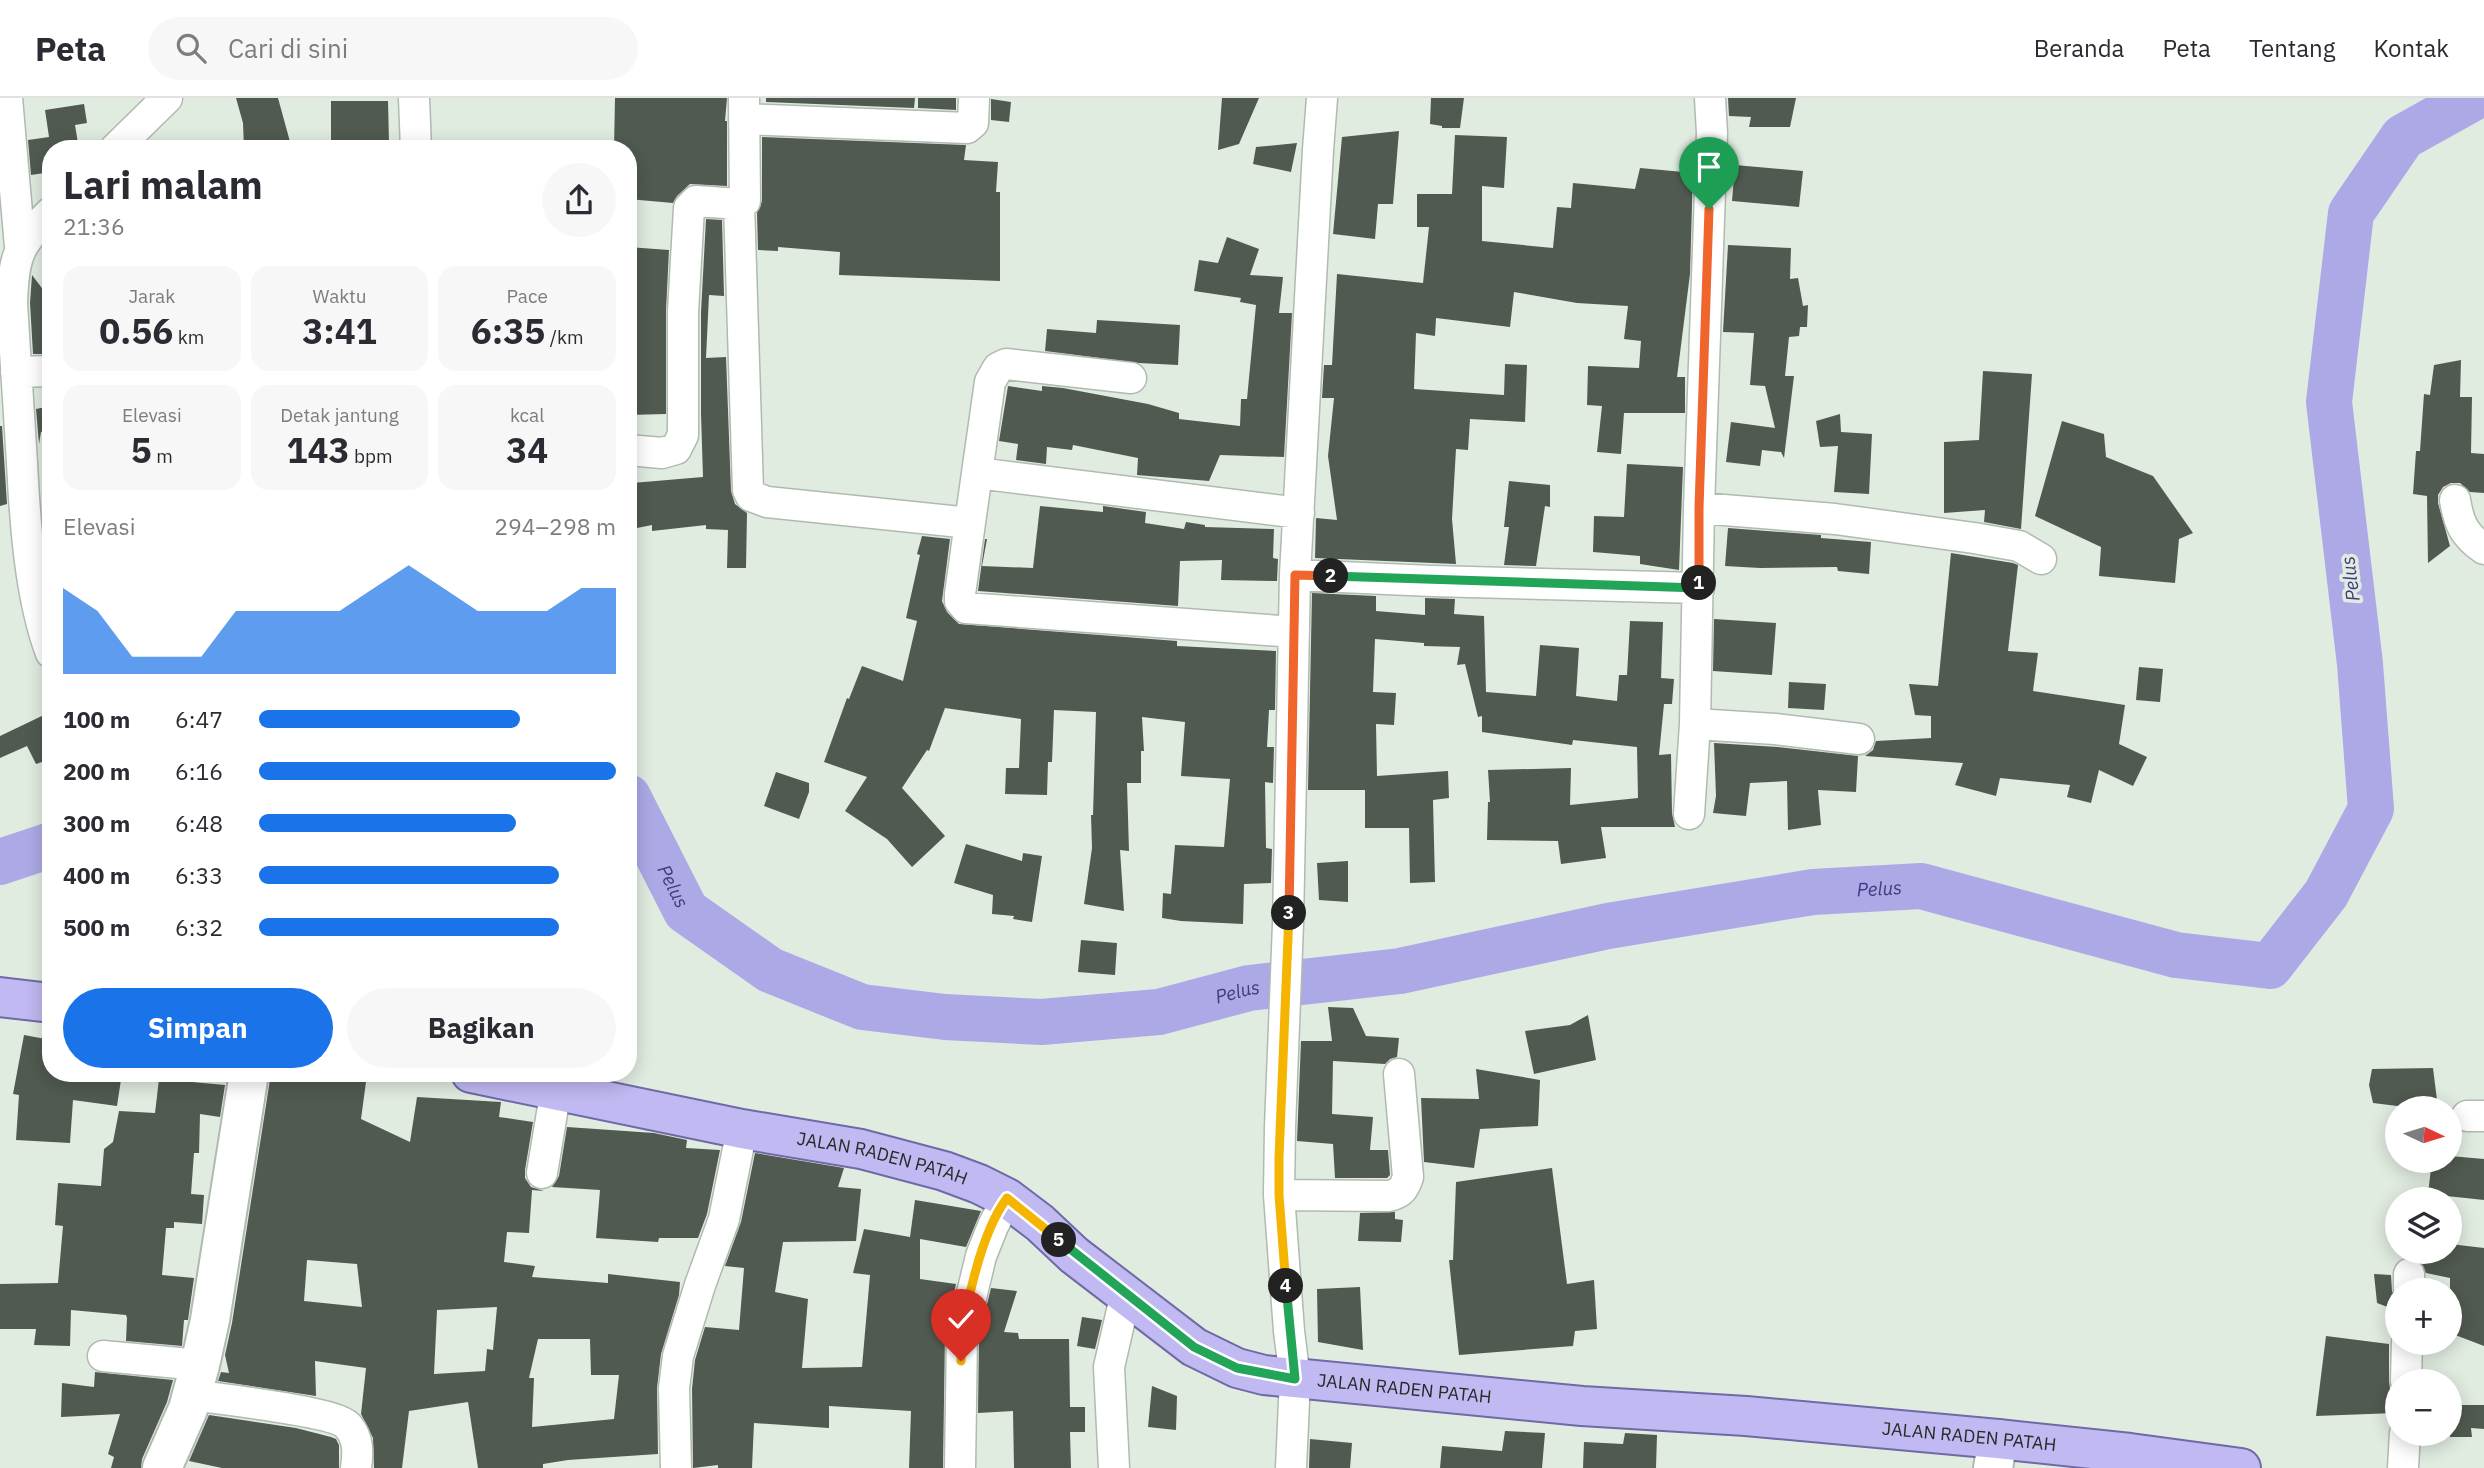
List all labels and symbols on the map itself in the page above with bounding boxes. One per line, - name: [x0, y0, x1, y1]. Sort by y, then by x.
- pin: [1679, 137, 1739, 209]
- water label: Pelus: [2335, 555, 2365, 603]
- pin: 2: [1314, 559, 1348, 594]
- pin: 1: [1682, 566, 1716, 601]
- water label: Pelus: [652, 861, 694, 912]
- water label: Pelus: [1856, 875, 1903, 902]
- pin: 3: [1272, 896, 1306, 930]
- water label: Pelus: [1212, 975, 1261, 1009]
- north arrow: [2385, 1096, 2462, 1172]
- street label: JALAN RADEN PATAH: [795, 1126, 971, 1190]
- pin: 5: [1042, 1222, 1076, 1258]
- pin: 4: [1268, 1268, 1304, 1304]
- pin: [931, 1289, 991, 1361]
- street label: JALAN RADEN PATAH: [1316, 1368, 1493, 1408]
- street label: JALAN RADEN PATAH: [1881, 1416, 2058, 1456]

